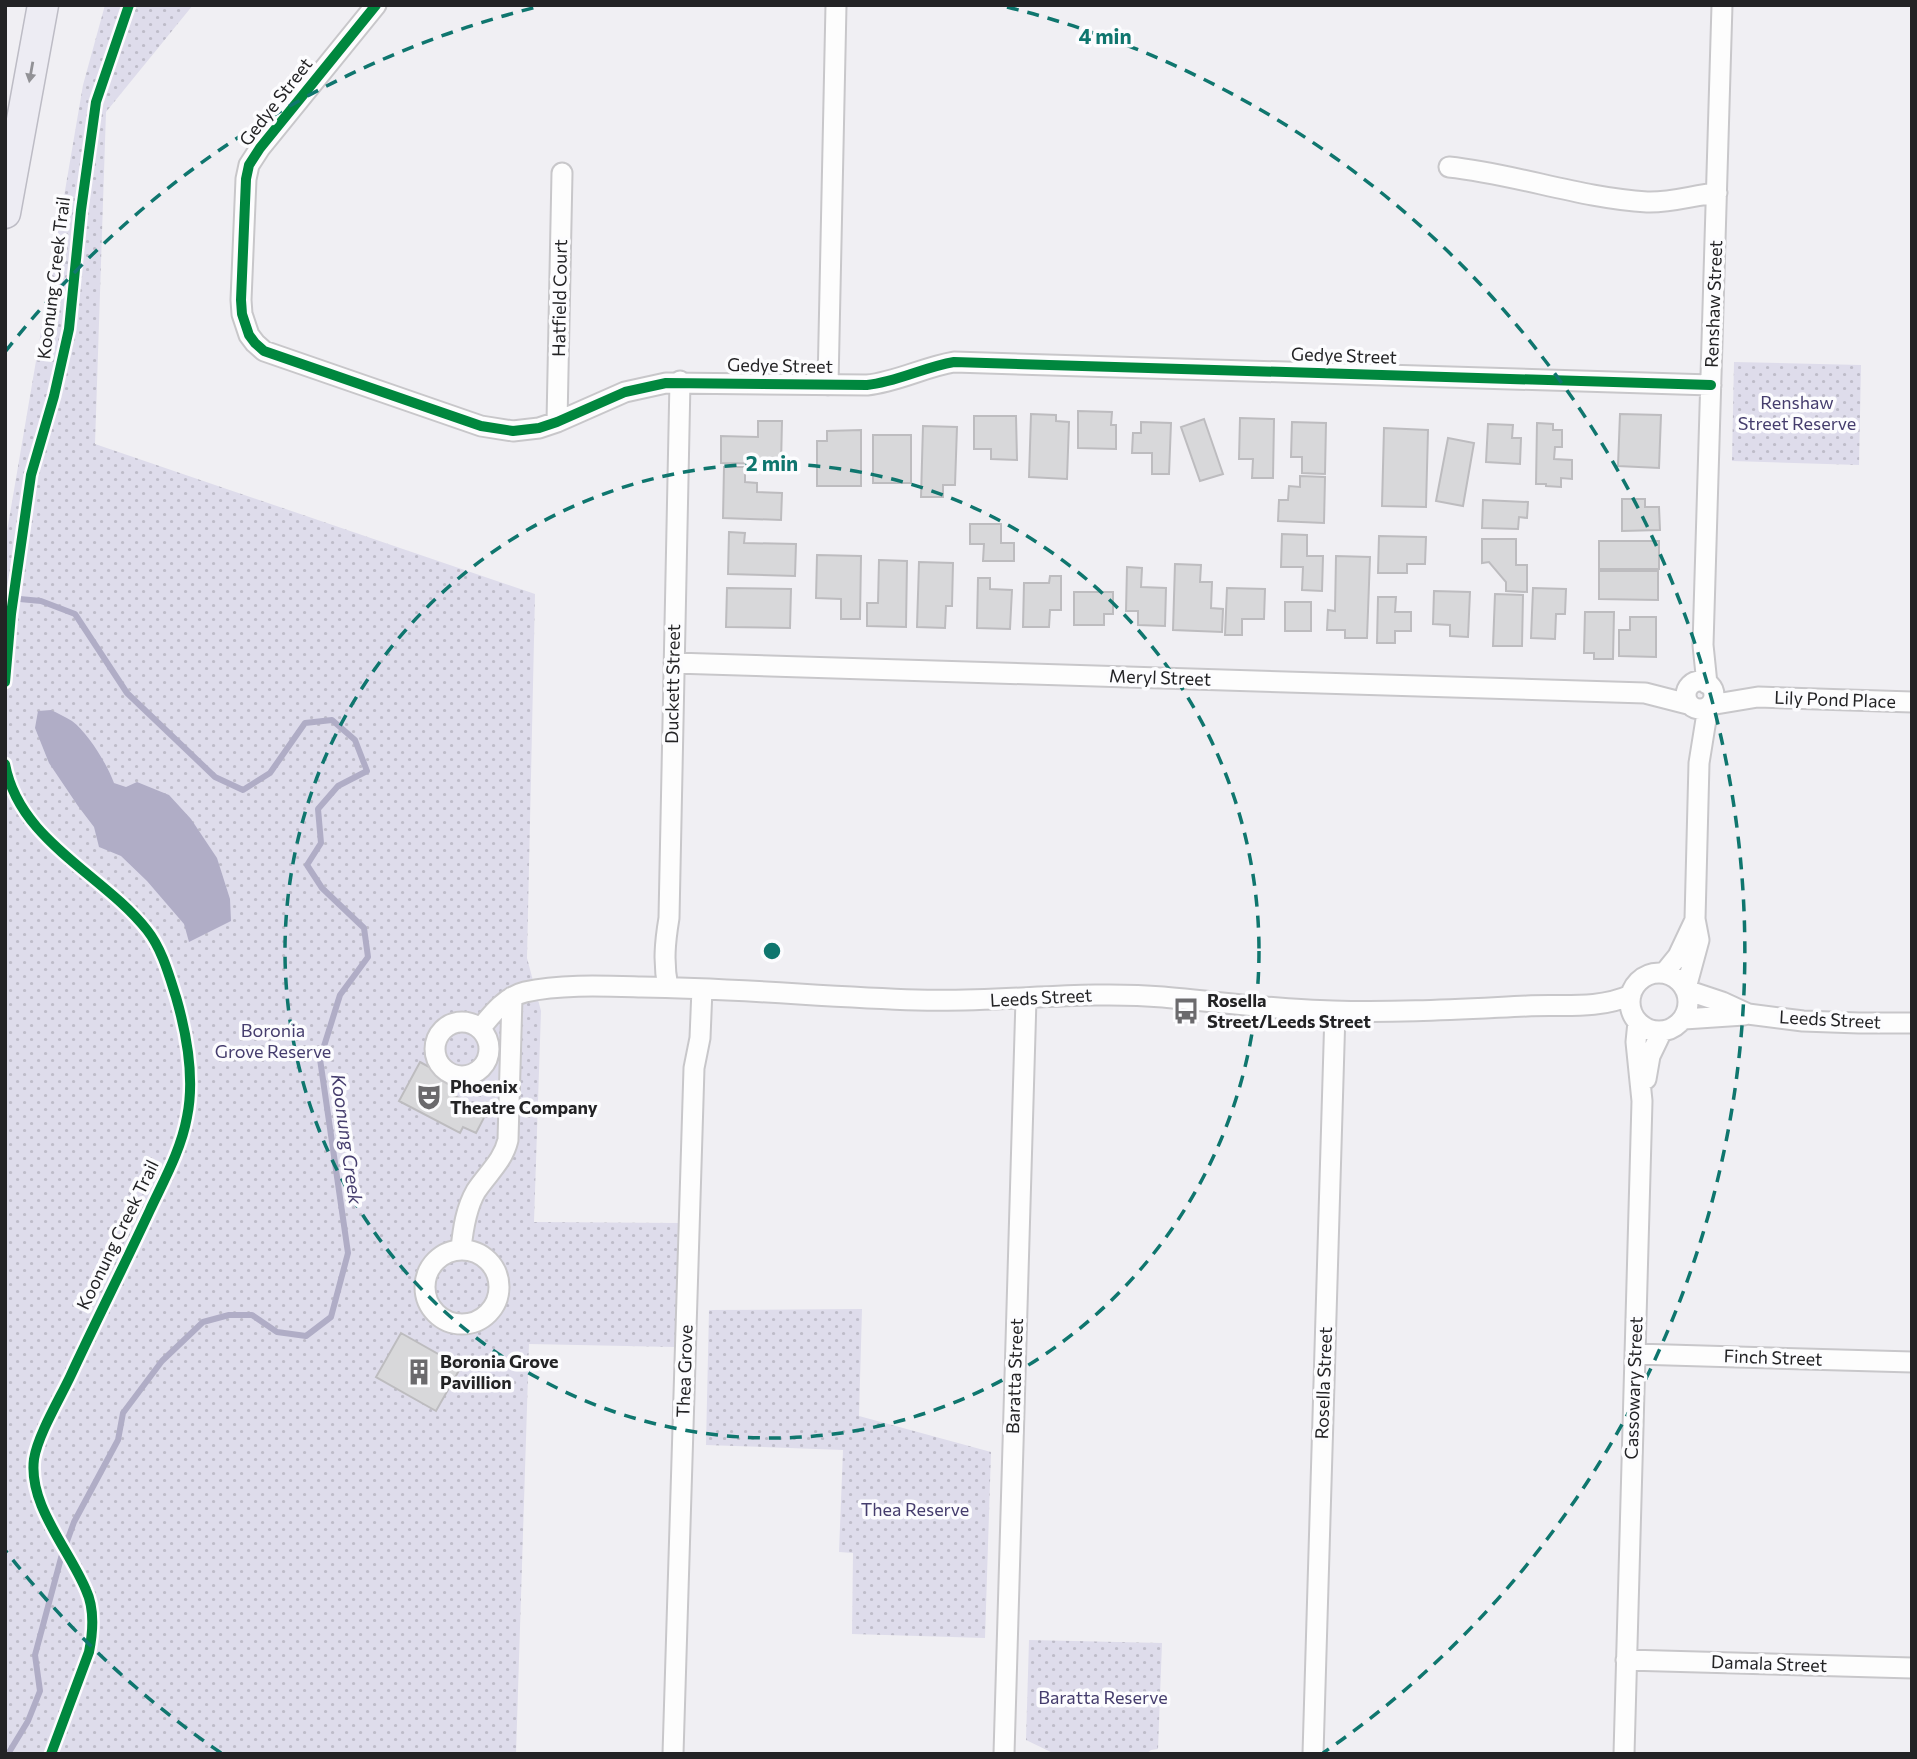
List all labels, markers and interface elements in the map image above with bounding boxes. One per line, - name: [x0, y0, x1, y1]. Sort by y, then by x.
- text: 4 min: [1078, 23, 1132, 48]
- street label: Gedye Street: [234, 53, 316, 150]
- one-way arrow: [25, 61, 36, 83]
- street label: Koonung Creek Trail: [32, 195, 74, 361]
- street label: Hatfield Court: [547, 239, 571, 357]
- street label: Renshaw Street: [1700, 240, 1726, 368]
- street label: Gedye Street: [1291, 342, 1397, 368]
- street label: Gedye Street: [727, 353, 833, 377]
- park label: Renshaw Street Reserve: [1738, 391, 1856, 434]
- text: 2 min: [746, 450, 798, 475]
- street label: Duckett Street: [660, 624, 684, 744]
- street label: Meryl Street: [1109, 664, 1211, 690]
- street label: Lily Pond Place: [1774, 686, 1896, 712]
- centre of rings: [760, 939, 784, 963]
- street label: Leeds Street: [989, 983, 1093, 1011]
- place label: Rosella Street/Leeds Street: [1207, 989, 1371, 1032]
- bus stop icon: Rosella Street/Leeds Street: [1171, 996, 1201, 1026]
- street label: Leeds Street: [1778, 1005, 1882, 1033]
- park label: Boronia Grove Reserve: [215, 1019, 331, 1062]
- water label: Koonung Creek: [327, 1072, 368, 1206]
- place label: Phoenix Theatre Company: [450, 1075, 598, 1118]
- theatre icon: Phoenix Theatre Company: [414, 1082, 444, 1112]
- street label: Koonung Creek Trail: [71, 1156, 163, 1313]
- street label: Cassowary Street: [1620, 1316, 1646, 1460]
- street label: Baratta Street: [1001, 1318, 1027, 1434]
- street label: Thea Grove: [671, 1324, 697, 1418]
- street label: Rosella Street: [1310, 1326, 1336, 1440]
- street label: Finch Street: [1723, 1344, 1823, 1370]
- place label: Boronia Grove Pavillion: [440, 1350, 559, 1393]
- building icon: Boronia Grove Pavillion: [404, 1357, 434, 1387]
- park label: Thea Reserve: [861, 1498, 969, 1520]
- street label: Damala Street: [1711, 1650, 1827, 1676]
- park label: Baratta Reserve: [1038, 1686, 1168, 1708]

